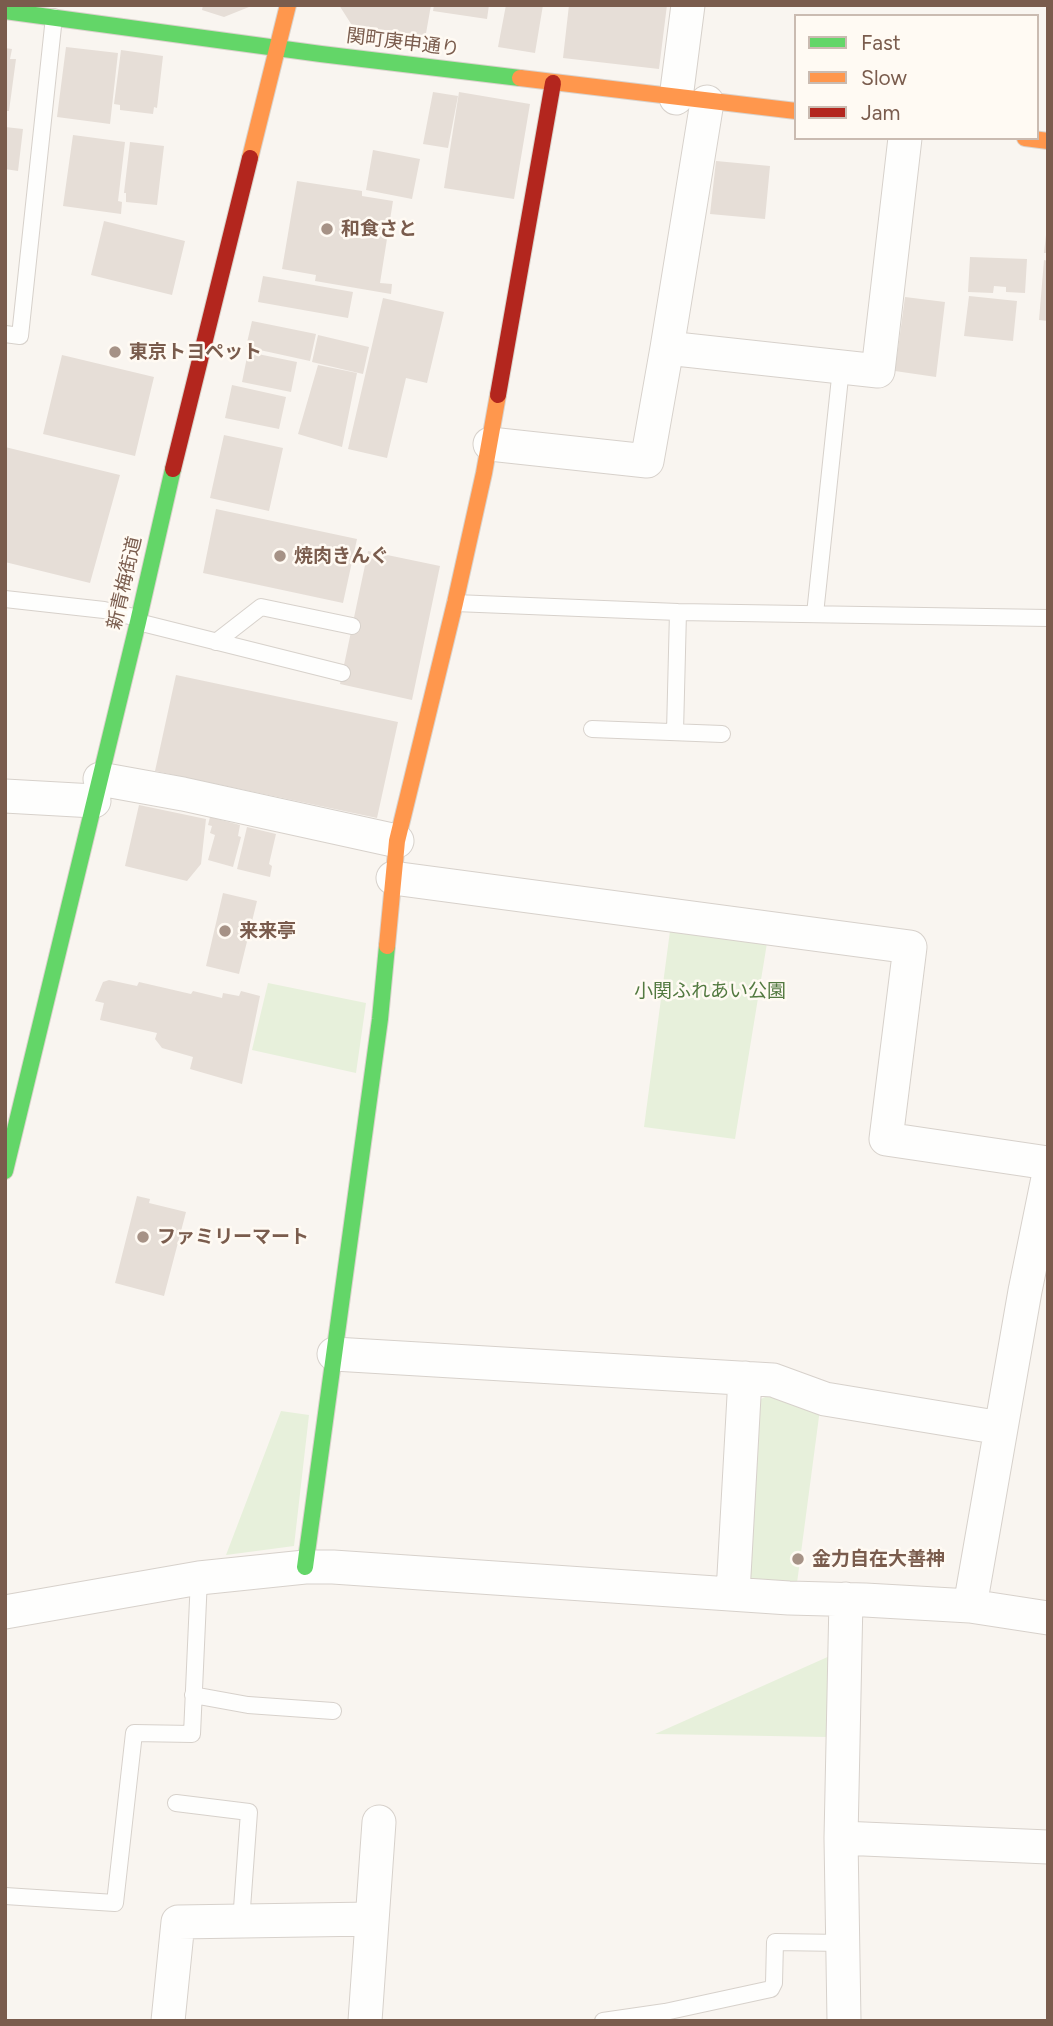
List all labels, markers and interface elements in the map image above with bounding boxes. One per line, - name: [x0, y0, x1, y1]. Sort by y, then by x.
- legend: [794, 14, 1039, 140]
- street label: 関町庚申通り: [345, 25, 461, 61]
- text: Fast: [861, 30, 901, 55]
- text: Slow: [861, 65, 907, 90]
- text: Jam: [861, 100, 900, 125]
- place label: 和食さと: [341, 218, 417, 240]
- marker: 和食さと: [319, 221, 335, 237]
- place label: 東京トヨペット: [129, 341, 262, 363]
- marker: 東京トヨペット: [107, 344, 123, 360]
- street label: 新青梅街道: [103, 534, 147, 632]
- place label: 焼肉きんぐ: [294, 545, 389, 567]
- marker: 焼肉きんぐ: [272, 548, 288, 564]
- place label: 来来亭: [239, 920, 296, 942]
- marker: 来来亭: [217, 923, 233, 939]
- park label: 小関ふれあい公園: [634, 980, 786, 1002]
- place label: ファミリーマート: [157, 1226, 309, 1248]
- marker: ファミリーマート: [135, 1229, 151, 1245]
- place label: 金力自在大善神: [812, 1548, 945, 1570]
- marker: 金力自在大善神: [790, 1551, 806, 1567]

